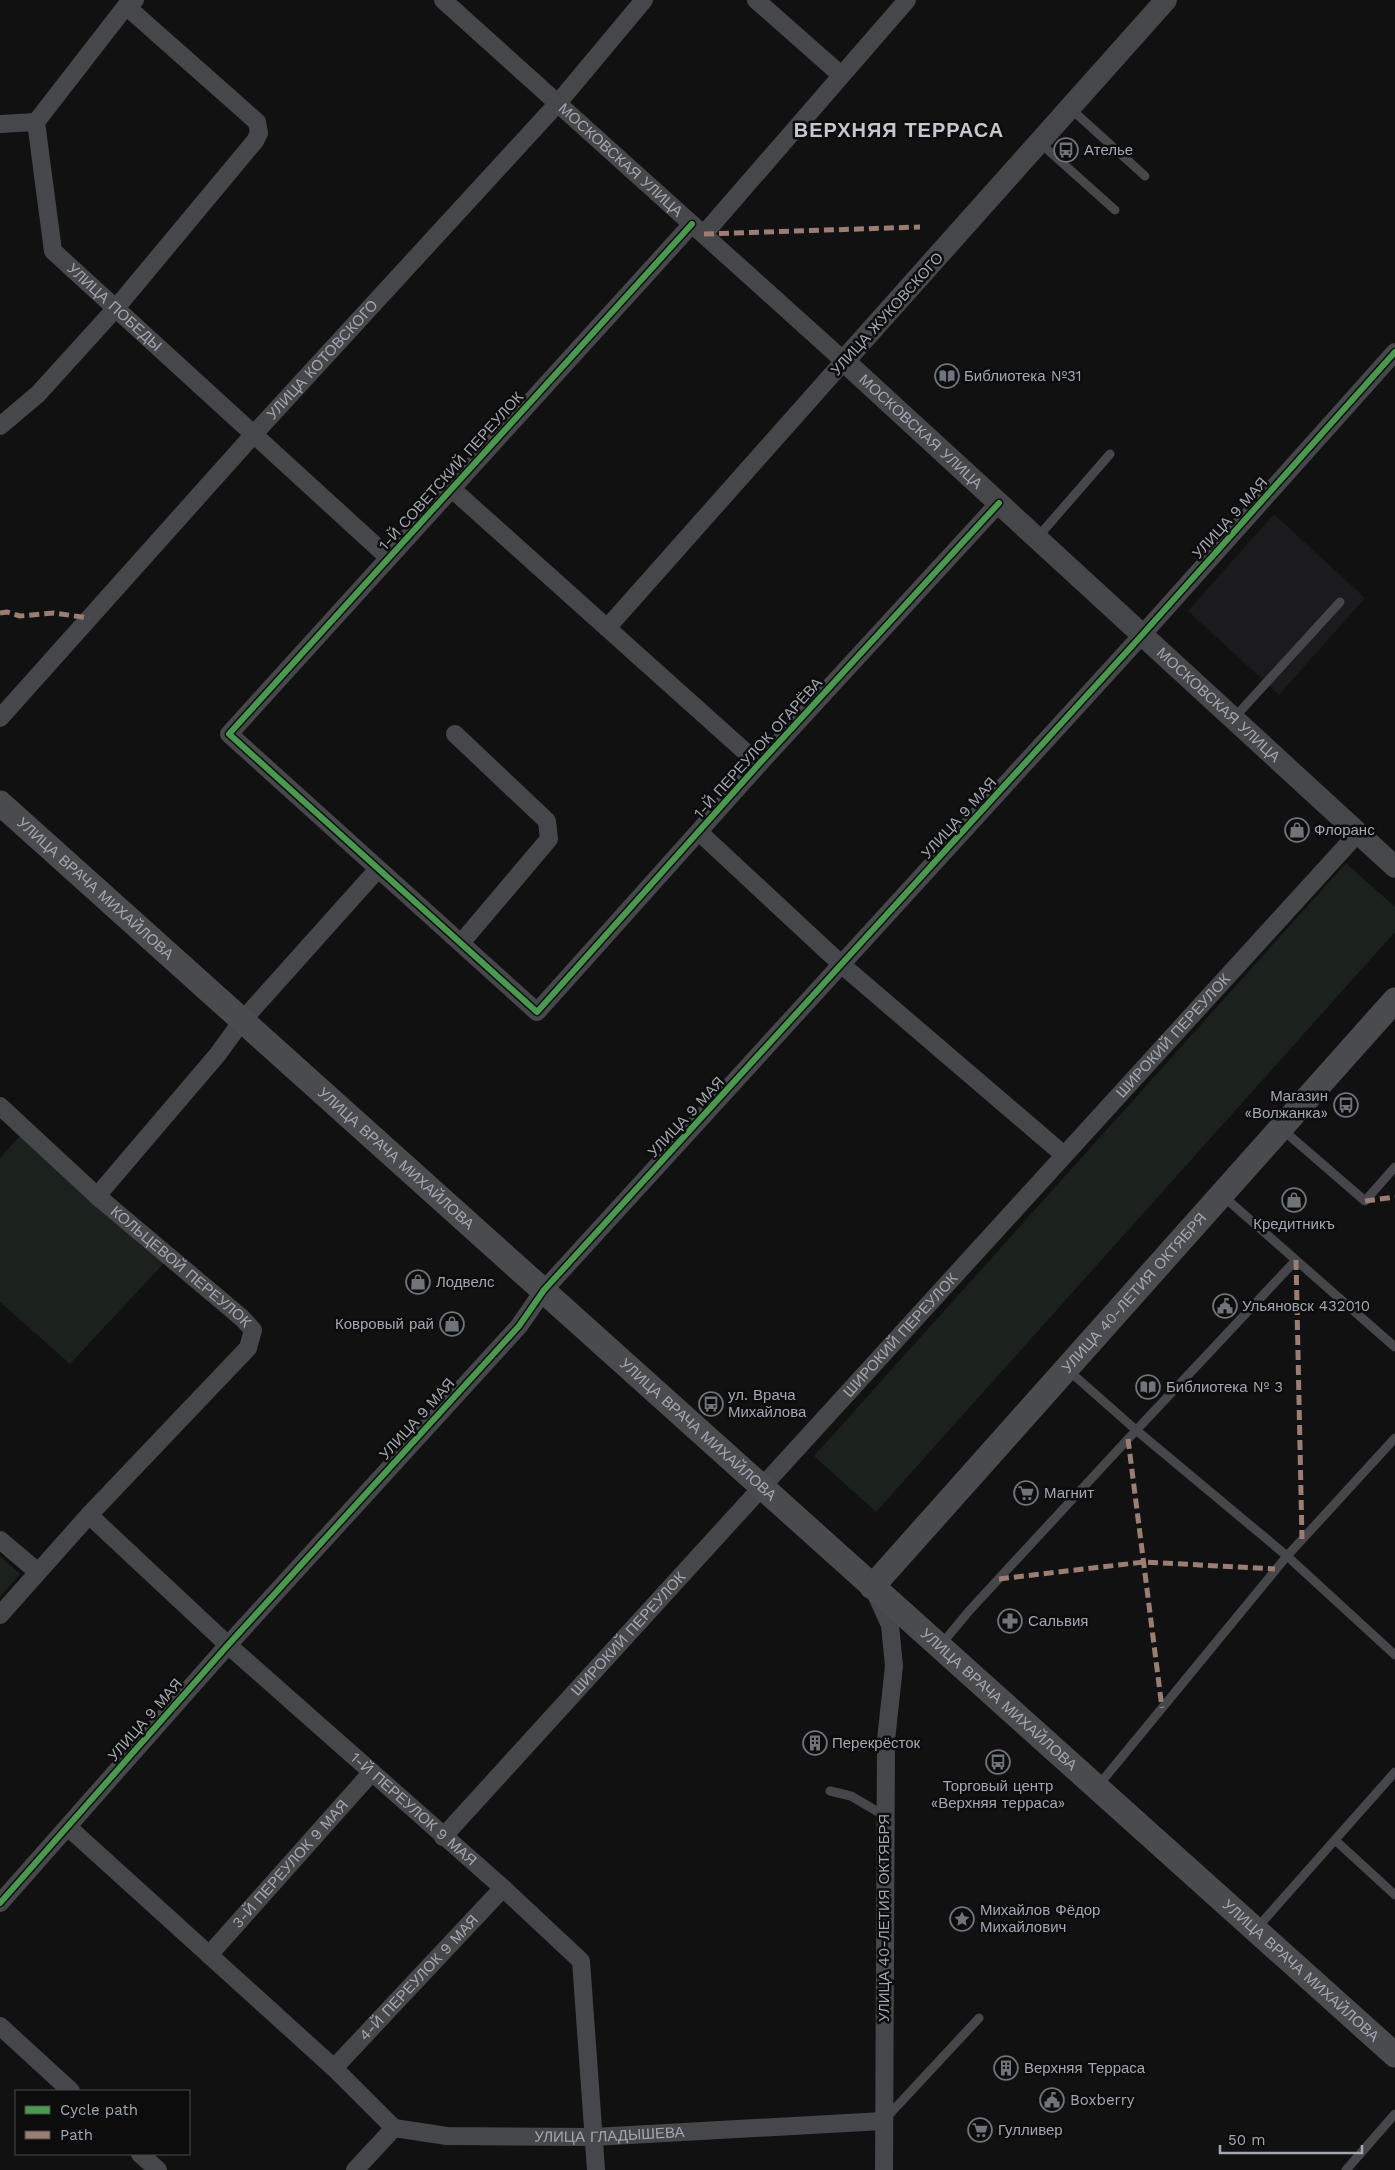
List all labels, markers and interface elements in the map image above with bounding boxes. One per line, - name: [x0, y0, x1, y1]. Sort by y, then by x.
- street label: МОСКОВСКАЯ УЛИЦА: [555, 99, 687, 221]
- district label: ВЕРХНЯЯ ТЕРРАСА: [794, 118, 1004, 142]
- bus stop icon: Ателье: [1053, 137, 1079, 163]
- place label: Ателье: [1084, 141, 1133, 159]
- street label: УЛИЦА ЖУКОВСКОГО: [827, 249, 947, 379]
- street label: УЛИЦА ПОБЕДЫ: [63, 259, 165, 355]
- street label: УЛИЦА КОТОВСКОГО: [263, 296, 382, 423]
- library icon: Библиотека №31: [934, 363, 960, 389]
- place label: Библиотека №31: [964, 367, 1082, 385]
- street label: МОСКОВСКАЯ УЛИЦА: [855, 370, 986, 493]
- street label: 1-Й СОВЕТСКИЙ ПЕРЕУЛОК: [375, 388, 527, 554]
- street label: УЛИЦА 9 МАЯ: [1189, 473, 1271, 563]
- street label: МОСКОВСКАЯ УЛИЦА: [1153, 644, 1284, 766]
- street label: 1-Й ПЕРЕУЛОК ОГАРЁВА: [690, 674, 826, 822]
- street label: УЛИЦА 9 МАЯ: [918, 773, 1000, 863]
- street label: УЛИЦА ВРАЧА МИХАЙЛОВА: [13, 814, 177, 963]
- shop icon: Флоранс: [1284, 817, 1310, 843]
- place label: Флоранс: [1314, 821, 1375, 839]
- street label: ШИРОКИЙ ПЕРЕУЛОК: [1112, 970, 1234, 1102]
- street label: УЛИЦА 9 МАЯ: [644, 1073, 728, 1161]
- street label: УЛИЦА ВРАЧА МИХАЙЛОВА: [314, 1083, 478, 1233]
- place label: Магазин «Волжанка»: [1245, 1087, 1328, 1122]
- bus stop icon: Магазин «Волжанка»: [1333, 1092, 1359, 1118]
- shop icon: Кредитникъ: [1281, 1187, 1307, 1213]
- street label: КОЛЬЦЕВОЙ ПЕРЕУЛОК: [107, 1202, 255, 1331]
- street label: УЛИЦА 40-ЛЕТИЯ ОКТЯБРЯ: [1058, 1209, 1210, 1377]
- place label: Кредитникъ: [1253, 1215, 1335, 1233]
- shop icon: Лодвелс: [405, 1269, 431, 1295]
- street label: ШИРОКИЙ ПЕРЕУЛОК: [839, 1269, 962, 1401]
- place label: Лодвелс: [436, 1273, 495, 1291]
- public building icon: Ульяновск 432010: [1212, 1293, 1238, 1319]
- place label: Ульяновск 432010: [1242, 1297, 1370, 1315]
- shop icon: Ковровый рай: [439, 1311, 465, 1337]
- place label: Ковровый рай: [335, 1315, 434, 1333]
- street label: УЛИЦА ВРАЧА МИХАЙЛОВА: [616, 1355, 780, 1504]
- street label: УЛИЦА 9 МАЯ: [376, 1374, 458, 1464]
- library icon: Библиотека № 3: [1135, 1374, 1161, 1400]
- place label: Библиотека № 3: [1166, 1378, 1283, 1396]
- place label: ул. Врача Михайлова: [728, 1386, 807, 1421]
- bus stop icon: ул. Врача Михайлова: [698, 1391, 724, 1417]
- supermarket icon: Магнит: [1013, 1480, 1039, 1506]
- place label: Магнит: [1044, 1484, 1094, 1502]
- street label: ШИРОКИЙ ПЕРЕУЛОК: [567, 1568, 689, 1699]
- pharmacy icon: Сальвия: [997, 1608, 1023, 1634]
- place label: Сальвия: [1028, 1612, 1088, 1630]
- street label: УЛИЦА ВРАЧА МИХАЙЛОВА: [917, 1625, 1081, 1774]
- street label: УЛИЦА 9 МАЯ: [104, 1675, 186, 1765]
- building icon: Перекрёсток: [802, 1730, 828, 1756]
- place label: Перекрёсток: [832, 1734, 921, 1752]
- street label: 1-Й ПЕРЕУЛОК 9 МАЯ: [347, 1748, 480, 1870]
- bus stop icon: Торговый центр «Верхняя терраса»: [985, 1749, 1011, 1775]
- place label: Торговый центр «Верхняя терраса»: [931, 1777, 1065, 1812]
- street label: 3-Й ПЕРЕУЛОК 9 МАЯ: [228, 1796, 352, 1932]
- street label: УЛИЦА 40-ЛЕТИЯ ОКТЯБРЯ: [875, 1814, 893, 2022]
- street label: УЛИЦА ВРАЧА МИХАЙЛОВА: [1219, 1896, 1383, 2045]
- place label: Михайлов Фёдор Михайлович: [980, 1901, 1100, 1936]
- place icon: Михайлов Фёдор Михайлович: [949, 1906, 975, 1932]
- street label: 4-Й ПЕРЕУЛОК 9 МАЯ: [356, 1911, 482, 2044]
- building icon: Верхняя Терраса: [993, 2055, 1019, 2081]
- place label: Верхняя Терраса: [1024, 2059, 1146, 2077]
- public building icon: Boxberry: [1039, 2087, 1065, 2113]
- legend: [15, 2090, 190, 2155]
- place label: Boxberry: [1070, 2091, 1135, 2109]
- text: Cycle path: [60, 2101, 138, 2119]
- supermarket icon: Гулливер: [967, 2117, 993, 2143]
- place label: Гулливер: [998, 2121, 1063, 2139]
- scale bar: [1220, 2122, 1362, 2154]
- street label: УЛИЦА ГЛАДЫШЕВА: [534, 2123, 685, 2146]
- text: Path: [60, 2126, 93, 2144]
- text: 50 m: [1228, 2131, 1265, 2149]

